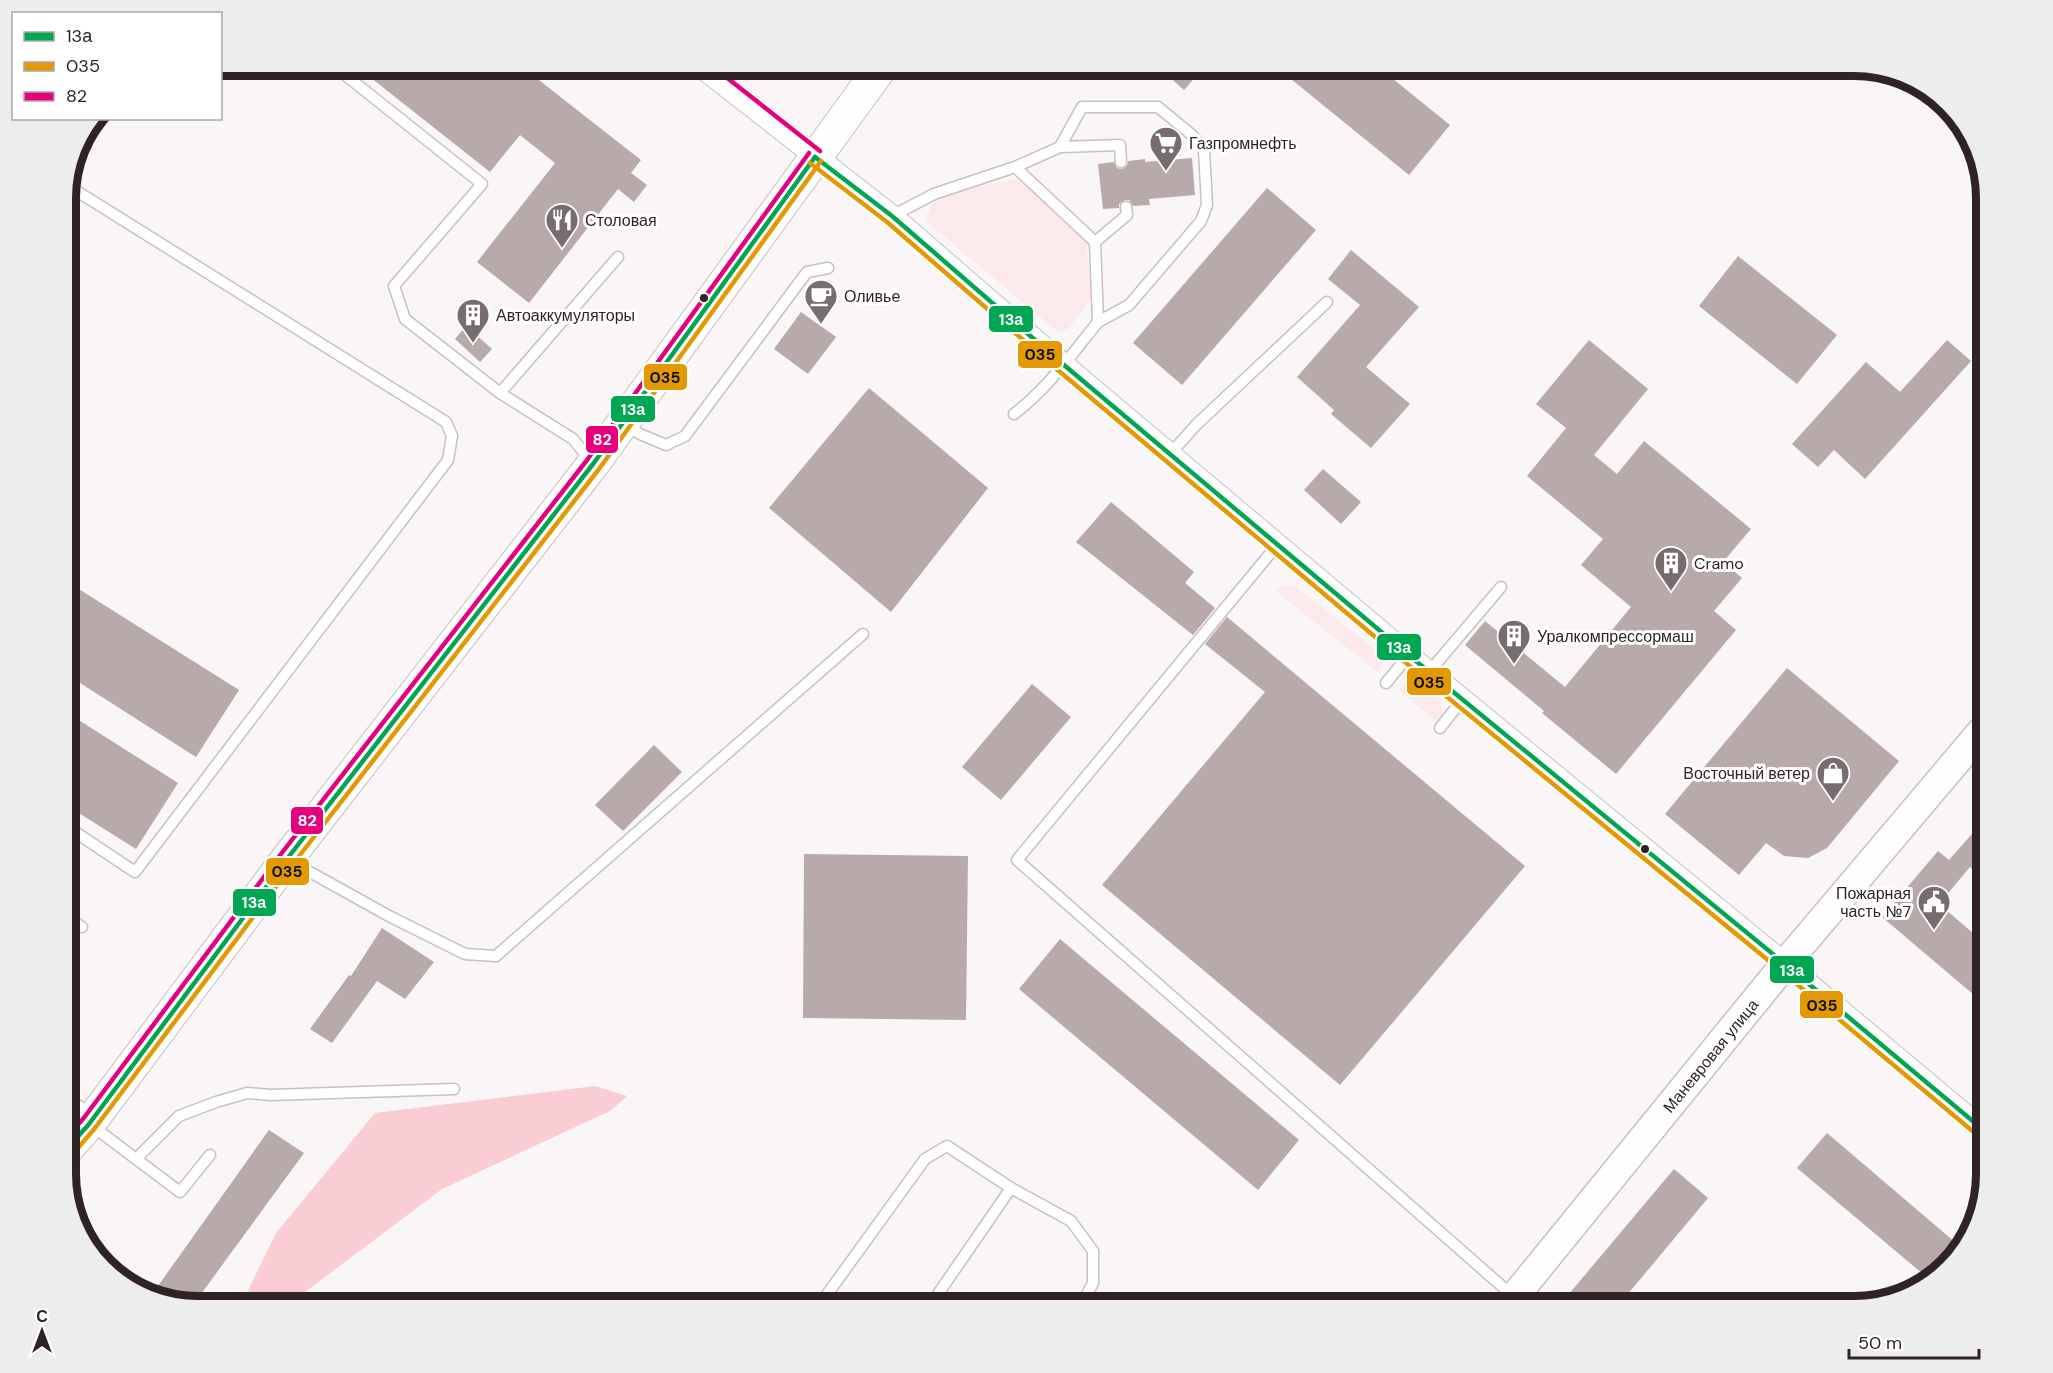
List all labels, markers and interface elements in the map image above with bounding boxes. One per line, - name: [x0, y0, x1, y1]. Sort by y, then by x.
- legend: [12, 12, 222, 120]
- text: 13а: [66, 24, 93, 48]
- text: 035: [66, 54, 100, 78]
- text: 82: [66, 84, 87, 108]
- supermarket icon: Газпромнефть: [1148, 125, 1184, 172]
- place label: Газпромнефть: [1189, 133, 1297, 154]
- restaurant icon: Столовая: [544, 202, 580, 249]
- place label: Столовая: [585, 210, 657, 231]
- cafe icon: Оливье: [803, 278, 839, 325]
- place label: Оливье: [844, 286, 900, 307]
- unlabelled marker: [698, 292, 710, 304]
- building icon: Автоаккумуляторы: [455, 297, 491, 344]
- place label: Автоаккумуляторы: [496, 305, 635, 326]
- line badge: 13а: [988, 305, 1034, 333]
- text: 13а: [999, 309, 1023, 330]
- line badge: 035: [1017, 340, 1063, 369]
- text: 035: [1025, 344, 1055, 365]
- line badge: 035: [643, 363, 688, 391]
- text: 035: [650, 367, 680, 388]
- line badge: 13а: [610, 395, 656, 423]
- text: 13а: [621, 399, 645, 420]
- line badge: 82: [585, 425, 619, 454]
- text: 82: [592, 429, 612, 450]
- building icon: Cramo: [1653, 545, 1689, 592]
- place label: Cramo: [1694, 553, 1744, 574]
- building icon: Уралкомпрессормаш: [1496, 618, 1532, 665]
- place label: Уралкомпрессормаш: [1537, 626, 1694, 647]
- line badge: 13а: [1376, 633, 1422, 661]
- text: 13а: [1387, 637, 1411, 658]
- line badge: 035: [1406, 667, 1452, 696]
- text: 035: [1414, 672, 1444, 693]
- shop icon: Восточный ветер: [1815, 755, 1851, 802]
- place label: Восточный ветер: [1683, 763, 1810, 784]
- line badge: 82: [290, 806, 324, 835]
- text: 82: [297, 810, 317, 831]
- unlabelled marker: [1639, 843, 1651, 855]
- line badge: 035: [265, 857, 310, 886]
- text: 035: [272, 861, 302, 882]
- place label: Пожарная часть №7: [1836, 883, 1911, 922]
- public building icon: Пожарная часть №7: [1916, 884, 1952, 931]
- line badge: 13а: [232, 888, 277, 917]
- text: 13а: [242, 892, 266, 913]
- line badge: 13а: [1769, 955, 1815, 984]
- text: 13а: [1780, 960, 1804, 981]
- line badge: 035: [1799, 990, 1844, 1019]
- street label: Маневровая улица: [1658, 995, 1763, 1117]
- text: 035: [1807, 995, 1837, 1016]
- north arrow: [12, 1301, 72, 1361]
- text: С: [36, 1306, 48, 1327]
- scale bar: [1849, 1322, 1980, 1360]
- text: 50 m: [1858, 1331, 1902, 1355]

